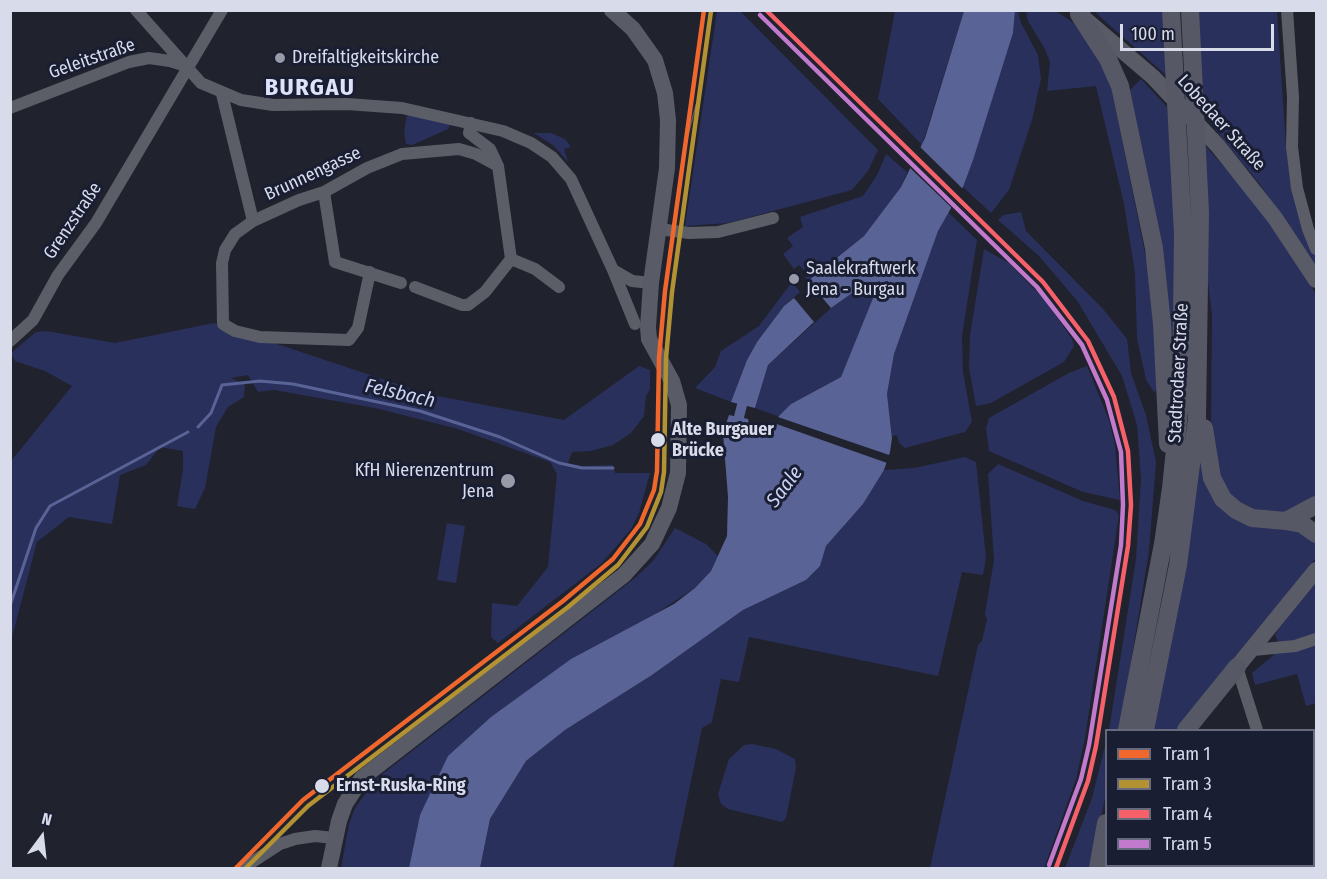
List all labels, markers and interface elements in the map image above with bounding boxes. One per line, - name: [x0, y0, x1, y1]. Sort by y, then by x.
- scale bar: [1123, 12, 1278, 50]
- text: 100 m: [1131, 23, 1175, 45]
- street label: Geleitstraße: [46, 34, 138, 84]
- place label: Dreifaltigkeitskirche: [292, 47, 439, 69]
- marker: Dreifaltigkeitskirche: [273, 51, 287, 65]
- street label: Lobedaer Straße: [1172, 71, 1270, 175]
- district label: BURGAU: [265, 74, 355, 102]
- street label: Brunnengasse: [261, 142, 365, 206]
- street label: Grenzstraße: [39, 178, 107, 264]
- place label: Saalekraftwerk Jena - Burgau: [806, 258, 916, 300]
- marker: Saalekraftwerk Jena - Burgau: [787, 272, 801, 286]
- street label: Stadtrodaer Straße: [1165, 303, 1193, 443]
- water label: Felsbach: [363, 374, 437, 414]
- place label: Alte Burgauer Brücke: [672, 419, 774, 462]
- marker: Alte Burgauer Brücke: [649, 431, 667, 449]
- place label: KfH Nierenzentrum Jena: [355, 460, 494, 502]
- water label: Saale: [762, 462, 808, 512]
- marker: KfH Nierenzentrum Jena: [499, 472, 517, 490]
- legend: [1105, 729, 1315, 867]
- text: Tram 1: [1163, 743, 1210, 765]
- text: Tram 3: [1163, 773, 1212, 795]
- place label: Ernst-Ruska-Ring: [336, 775, 466, 797]
- marker: Ernst-Ruska-Ring: [313, 777, 331, 795]
- text: Tram 4: [1163, 803, 1212, 825]
- north arrow: [12, 807, 72, 867]
- text: N: [40, 809, 54, 830]
- text: Tram 5: [1163, 833, 1212, 855]

